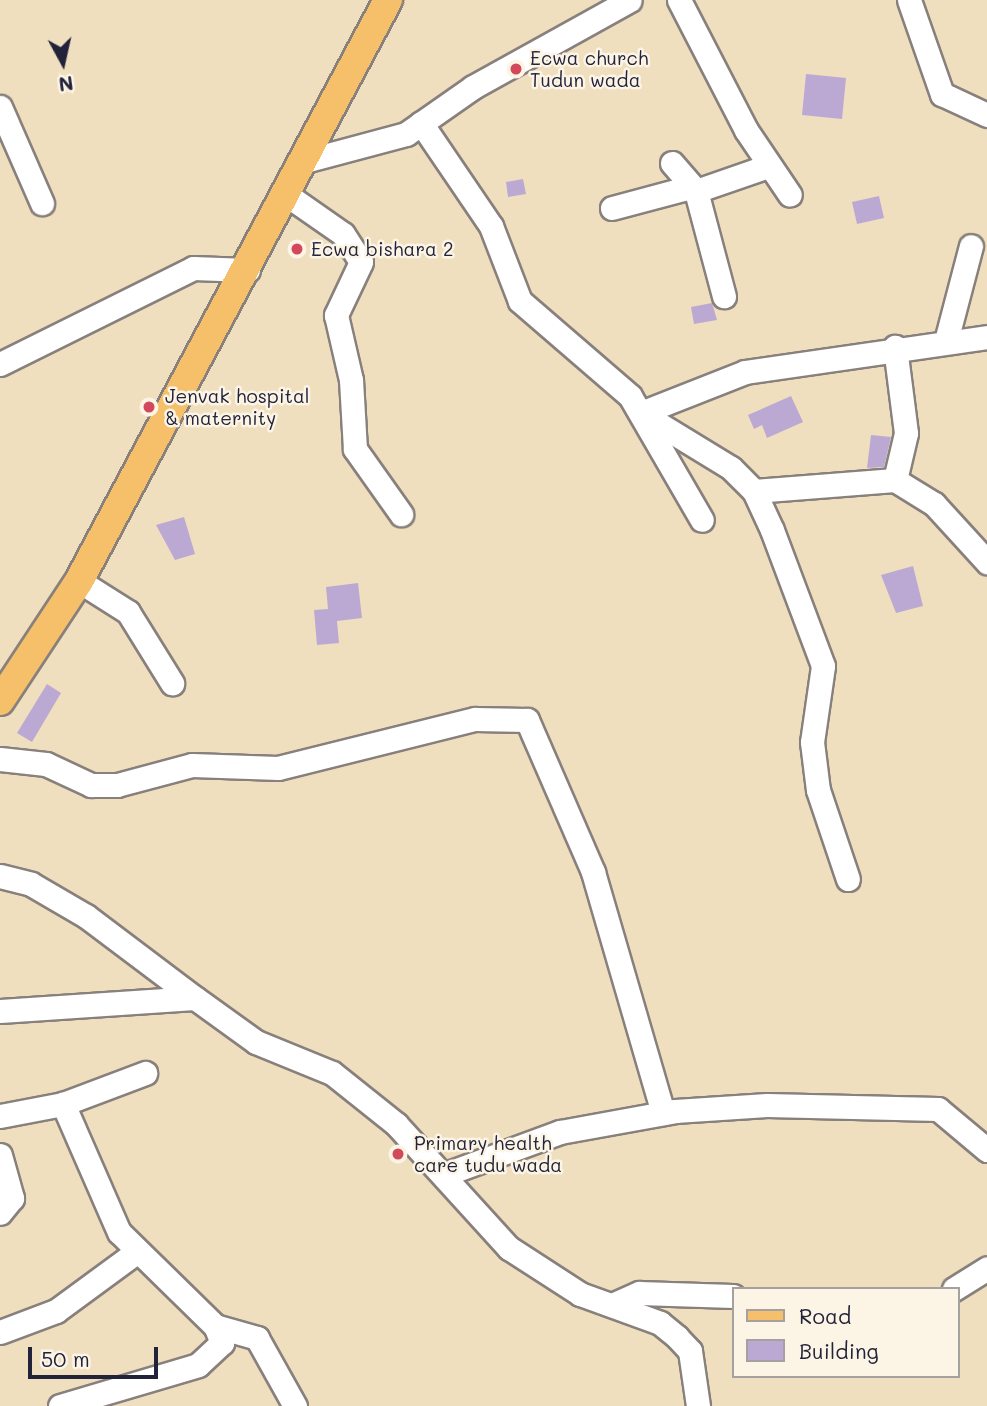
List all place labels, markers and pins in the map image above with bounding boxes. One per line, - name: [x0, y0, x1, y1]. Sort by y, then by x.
- place label: Ecwa church Tudun wada: [530, 47, 648, 91]
- marker: Ecwa church Tudun wada: [508, 61, 524, 77]
- place label: Ecwa bishara 2: [311, 238, 453, 260]
- marker: Ecwa bishara 2: [289, 241, 305, 257]
- place label: Jenvak hospital & maternity: [165, 385, 309, 429]
- marker: Jenvak hospital & maternity: [139, 397, 159, 417]
- place label: Primary health care tudu wada: [414, 1132, 562, 1176]
- marker: Primary health care tudu wada: [388, 1144, 408, 1164]

